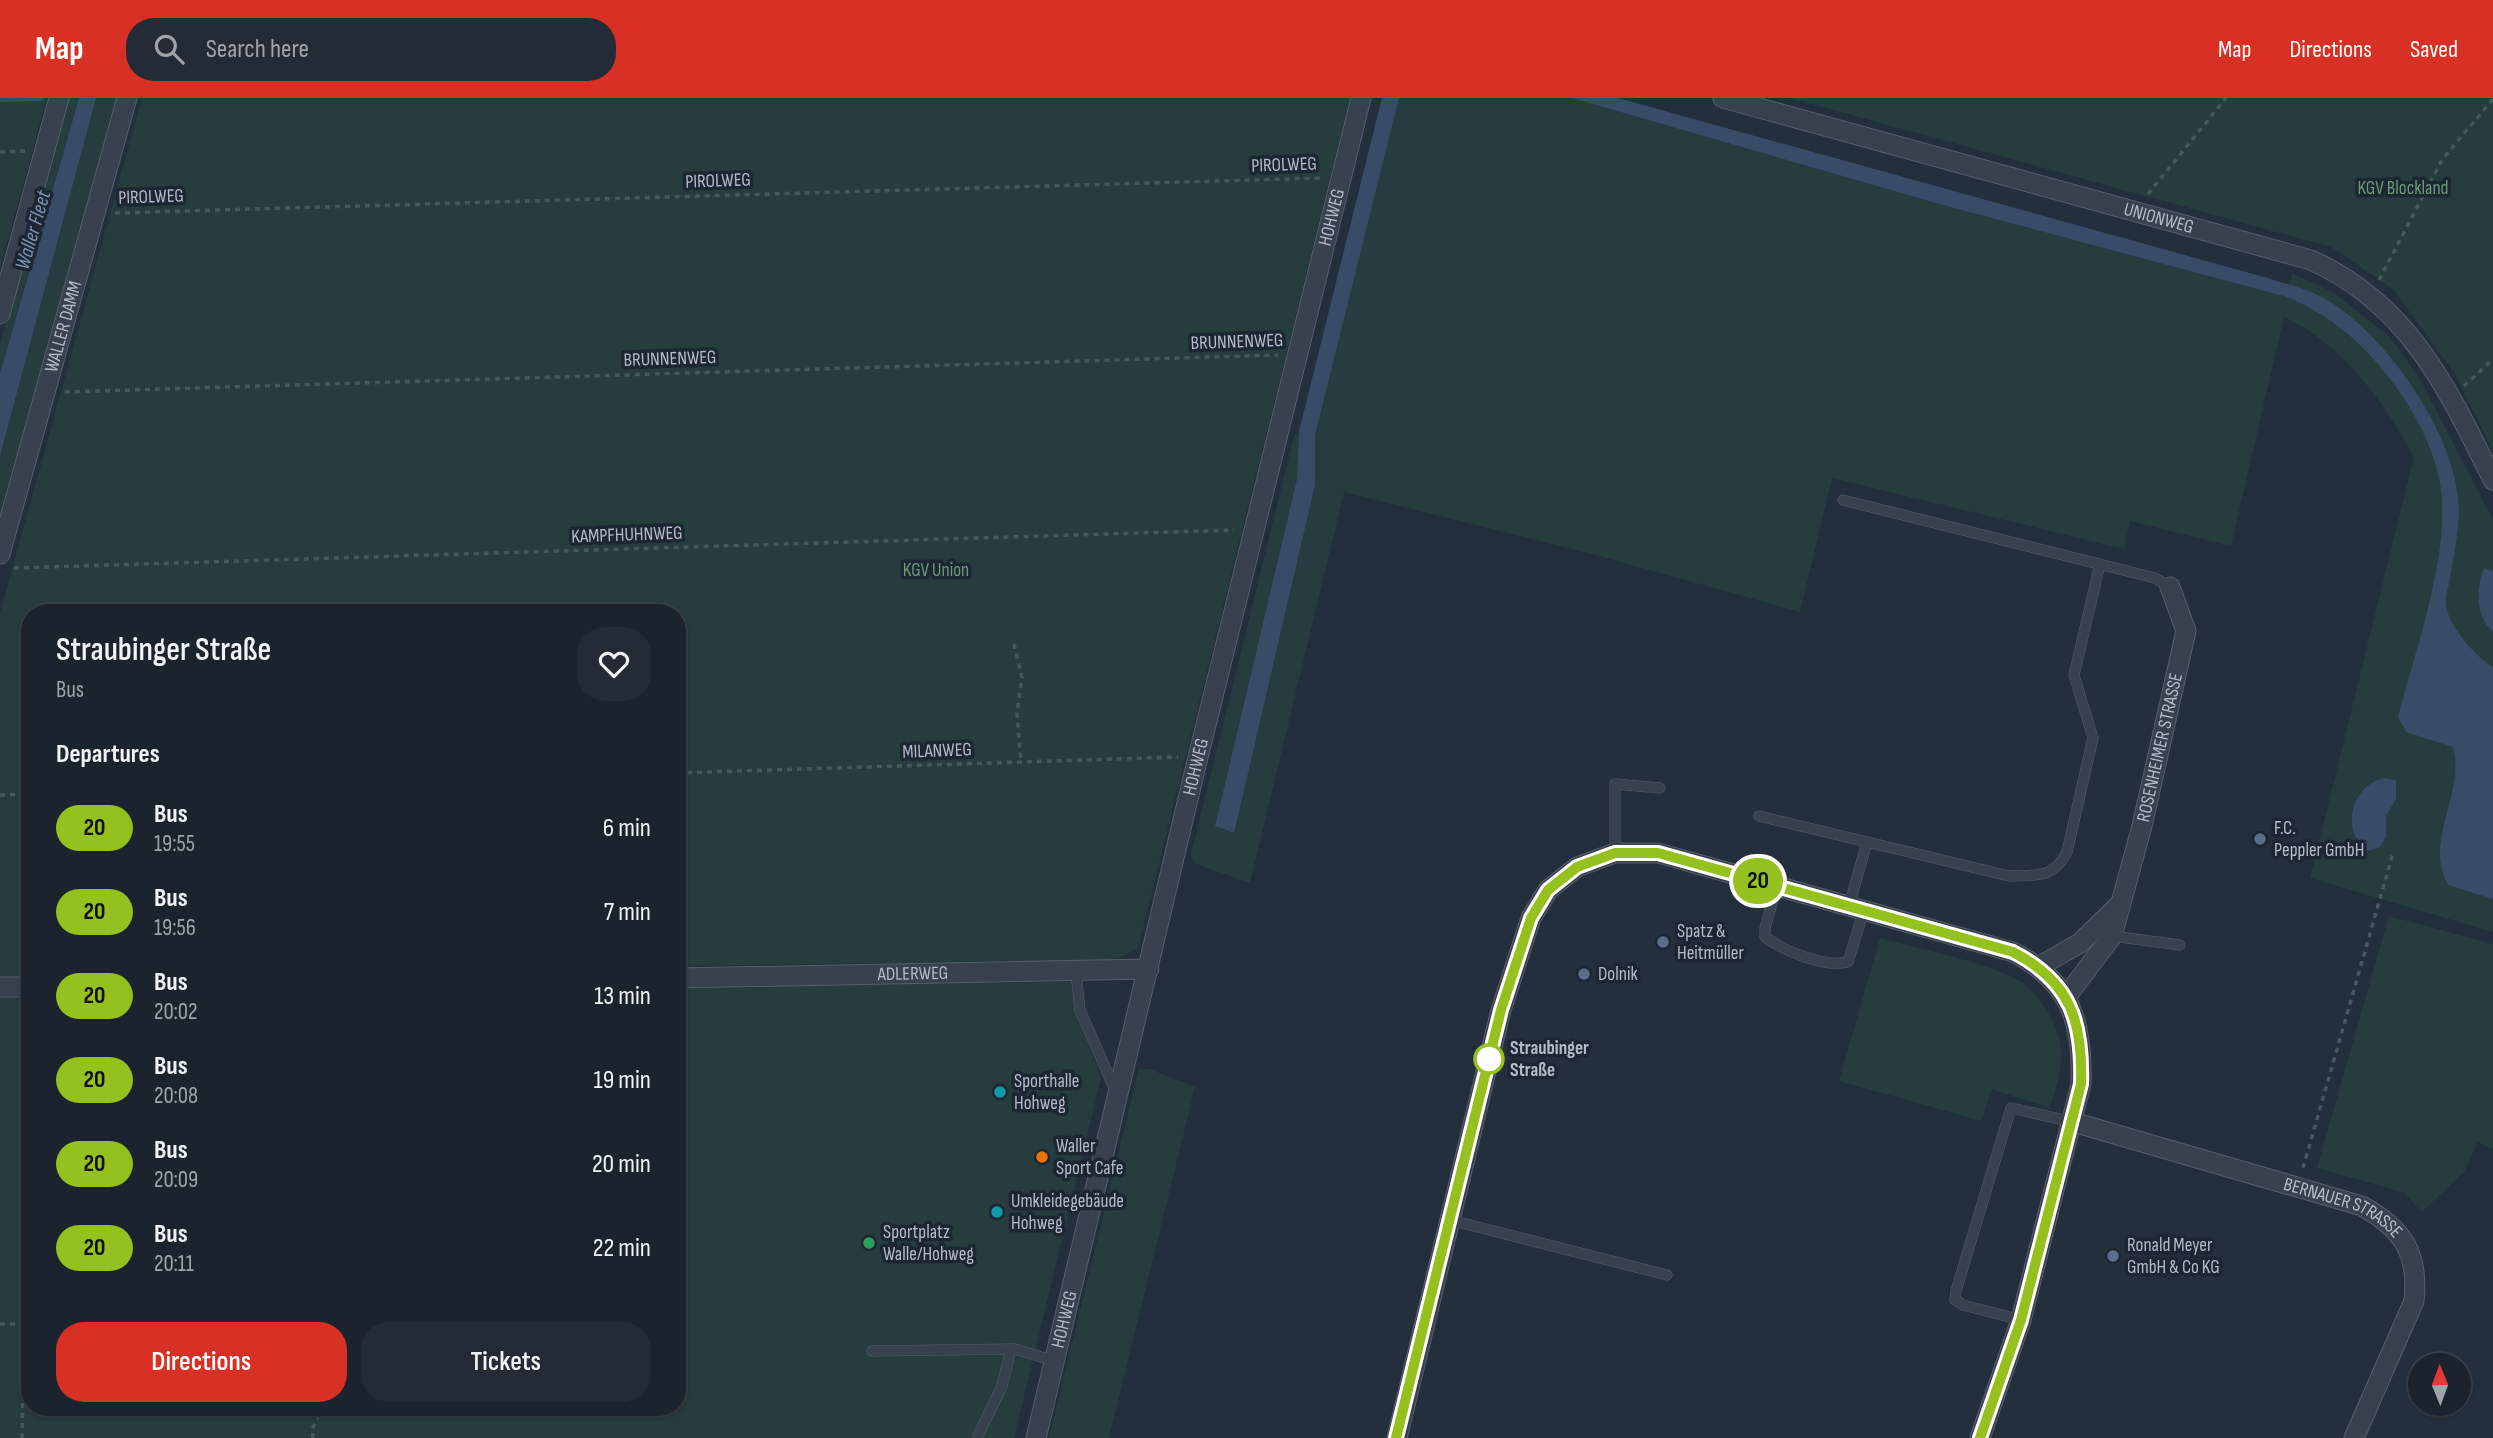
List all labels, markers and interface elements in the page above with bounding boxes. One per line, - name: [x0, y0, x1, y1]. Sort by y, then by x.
- search box: [126, 18, 616, 81]
- text: Map: [35, 29, 84, 69]
- icon: search: [150, 30, 188, 68]
- text: Search here: [206, 34, 309, 65]
- text: Map: [2218, 35, 2251, 64]
- text: Directions: [2289, 35, 2372, 64]
- text: Saved: [2410, 35, 2458, 64]
- street label: PIROLWEG: [1251, 152, 1317, 178]
- street label: PIROLWEG: [685, 168, 751, 194]
- park label: KGV Blockland: [2358, 177, 2448, 200]
- street label: PIROLWEG: [118, 184, 184, 210]
- street label: HOHWEG: [1313, 186, 1350, 248]
- water label: Waller Fleet: [10, 187, 56, 272]
- street label: UNIONWEG: [2121, 197, 2196, 239]
- street label: WALLER DAMM: [40, 278, 87, 375]
- street label: BRUNNENWEG: [1190, 329, 1284, 355]
- street label: BRUNNENWEG: [623, 346, 717, 372]
- street label: KAMPFHUHNWEG: [571, 522, 683, 548]
- park label: KGV Union: [903, 559, 969, 582]
- button: heart: [577, 627, 651, 701]
- text: Straubinger Straße: [56, 630, 271, 670]
- street label: ROSENHEIMER STRASSE: [2132, 671, 2188, 824]
- text: Bus: [56, 676, 84, 704]
- street label: HOHWEG: [1178, 736, 1214, 798]
- street label: MILANWEG: [902, 738, 972, 764]
- text: Departures: [56, 739, 160, 770]
- text: Bus: [154, 799, 188, 830]
- text: 20: [84, 813, 105, 842]
- text: 6 min: [603, 813, 651, 844]
- place label: F.C. Peppler GmbH: [2274, 817, 2364, 862]
- text: 19:55: [154, 830, 195, 858]
- marker: F.C. Peppler GmbH: [2252, 831, 2268, 847]
- line badge: 20: [1726, 858, 1789, 904]
- text: 20: [1747, 866, 1769, 895]
- text: Bus: [154, 883, 188, 914]
- text: 20: [84, 897, 105, 926]
- text: 7 min: [604, 897, 651, 928]
- text: 19:56: [154, 914, 196, 942]
- place label: Spatz & Heitmüller: [1677, 920, 1744, 965]
- marker: Spatz & Heitmüller: [1655, 934, 1671, 950]
- street label: ADLERWEG: [876, 961, 948, 986]
- place label: Dolnik: [1598, 963, 1638, 986]
- marker: Dolnik: [1576, 966, 1592, 982]
- text: Bus: [154, 967, 188, 998]
- text: 20: [84, 981, 105, 1010]
- text: 13 min: [594, 981, 651, 1012]
- text: 20:02: [154, 998, 198, 1026]
- place label: Straubinger Straße: [1510, 1037, 1589, 1082]
- marker: Straubinger Straße: [1474, 1044, 1504, 1074]
- text: Bus: [154, 1051, 188, 1082]
- text: 20: [84, 1065, 105, 1094]
- text: 19 min: [594, 1065, 651, 1096]
- place label: Sporthalle Hohweg: [1014, 1070, 1080, 1115]
- text: 20:08: [154, 1082, 198, 1110]
- marker: Sporthalle Hohweg: [992, 1084, 1008, 1100]
- text: Bus: [154, 1135, 188, 1166]
- place label: Waller Sport Cafe: [1056, 1135, 1123, 1180]
- text: 20: [84, 1149, 105, 1178]
- text: 20 min: [592, 1149, 651, 1180]
- marker: Waller Sport Cafe: [1034, 1149, 1050, 1165]
- text: 20:09: [154, 1166, 198, 1194]
- street label: BERNAUER STRASSE: [2281, 1172, 2408, 1242]
- place label: Umkleidegebäude Hohweg: [1011, 1190, 1124, 1235]
- marker: Umkleidegebäude Hohweg: [989, 1204, 1005, 1220]
- text: Bus: [154, 1219, 188, 1250]
- place label: Sportplatz Walle/Hohweg: [883, 1221, 974, 1266]
- text: 20: [84, 1233, 105, 1262]
- text: 22 min: [593, 1233, 651, 1264]
- place label: Ronald Meyer GmbH & Co KG: [2127, 1234, 2220, 1279]
- marker: Sportplatz Walle/Hohweg: [861, 1235, 877, 1251]
- marker: Ronald Meyer GmbH & Co KG: [2105, 1248, 2121, 1264]
- text: 20:11: [154, 1250, 194, 1278]
- street label: HOHWEG: [1046, 1288, 1082, 1350]
- button: Directions: [56, 1322, 347, 1402]
- button: Tickets: [361, 1322, 651, 1402]
- north arrow: [2408, 1353, 2471, 1416]
- map controls: [2408, 1353, 2471, 1416]

